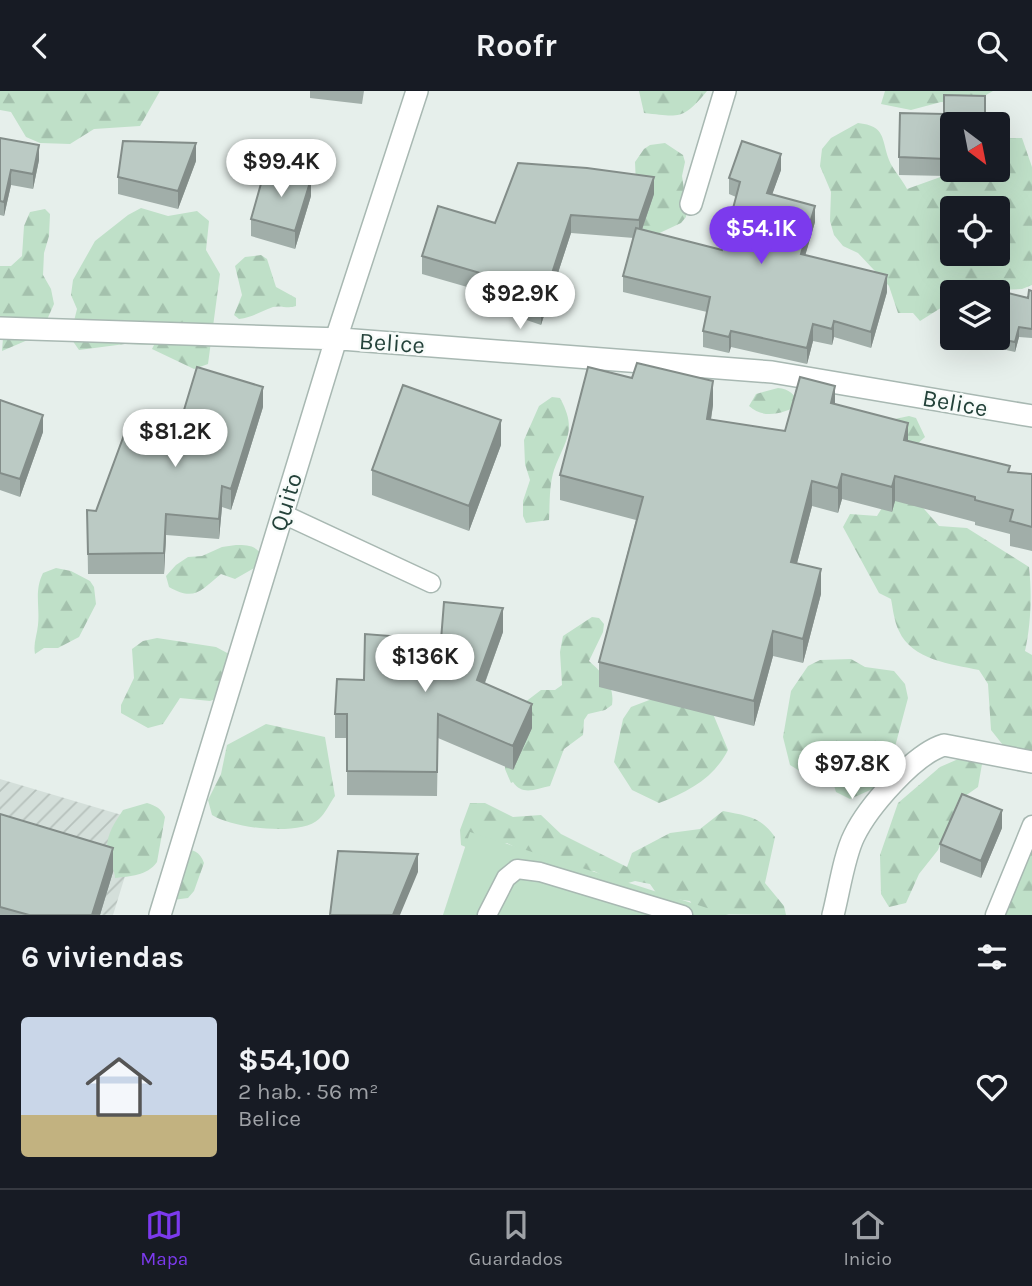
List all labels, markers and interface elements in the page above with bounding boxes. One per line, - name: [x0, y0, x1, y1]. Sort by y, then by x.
- icon: back: [21, 27, 59, 65]
- text: Roofr: [475, 27, 557, 64]
- icon: search: [973, 27, 1011, 65]
- north arrow: [940, 112, 1010, 182]
- map controls: [940, 112, 1010, 350]
- pin: $99.4K: [224, 139, 338, 199]
- text: $99.4K: [242, 148, 320, 175]
- button: locate: [940, 196, 1010, 266]
- pin: $54.1K: [704, 207, 818, 266]
- text: $54.1K: [725, 215, 797, 242]
- pin: $92.9K: [463, 271, 577, 331]
- text: $92.9K: [481, 280, 559, 307]
- button: layers: [940, 280, 1010, 350]
- street label: Belice: [358, 327, 426, 359]
- street label: Belice: [920, 383, 990, 423]
- pin: $81.2K: [118, 409, 232, 469]
- text: $81.2K: [139, 418, 211, 445]
- street label: Quito: [264, 469, 308, 535]
- pin: $136K: [376, 635, 474, 694]
- text: $136K: [391, 643, 459, 670]
- pin: $97.8K: [795, 741, 909, 801]
- text: $97.8K: [814, 750, 890, 777]
- icon: filters: [973, 938, 1011, 976]
- text: 6 viviendas: [21, 939, 184, 975]
- text: $54,100: [238, 1042, 350, 1078]
- icon: home: [77, 1045, 161, 1129]
- icon: heart: [973, 1068, 1011, 1106]
- text: 2 hab. · 56 m²: [238, 1078, 378, 1105]
- text: Belice: [238, 1105, 301, 1132]
- tab: Mapa: [140, 1206, 188, 1270]
- tab: Guardados: [469, 1206, 563, 1270]
- tab: Inicio: [843, 1206, 892, 1270]

